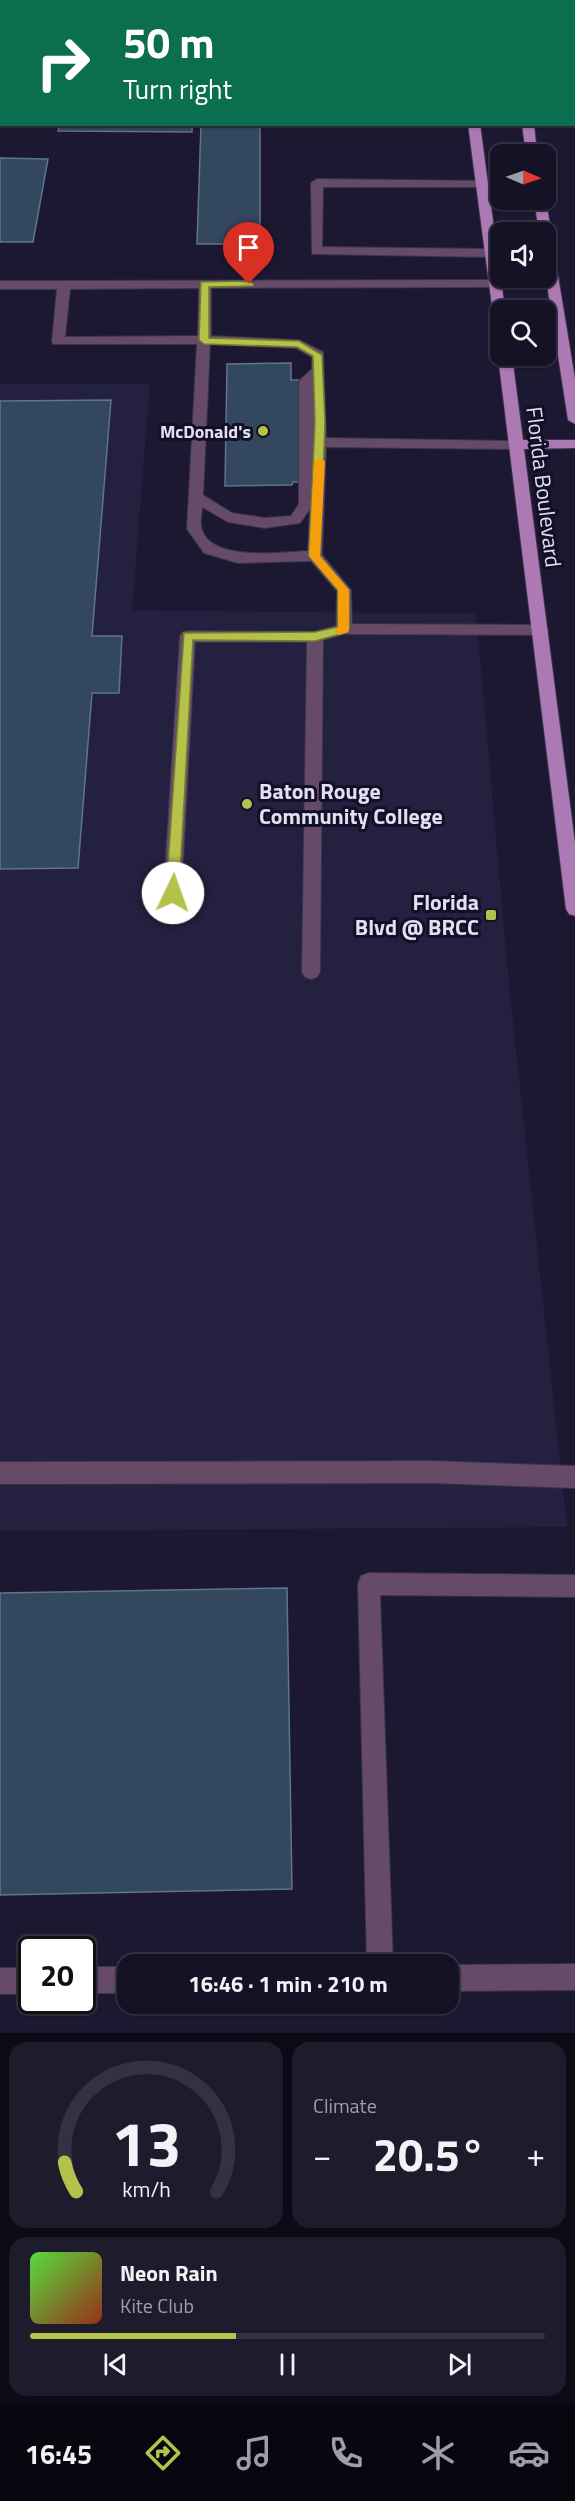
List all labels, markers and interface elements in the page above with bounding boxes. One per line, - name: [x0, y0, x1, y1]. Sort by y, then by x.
- text: 50 m: [123, 10, 215, 74]
- icon: right: [24, 24, 102, 102]
- text: Turn right: [123, 68, 232, 109]
- north arrow: [490, 144, 556, 210]
- map controls: [490, 144, 556, 366]
- pin: [223, 222, 274, 284]
- button: sound: [490, 222, 556, 288]
- icon: arrive: [232, 231, 265, 264]
- button: search: [490, 300, 556, 366]
- street label: Florida Boulevard: [517, 405, 571, 569]
- place label: McDonald's: [160, 418, 251, 445]
- marker: McDonald's: [256, 424, 270, 438]
- place label: Baton Rouge Community College: [259, 774, 443, 833]
- marker: Baton Rouge Community College: [240, 797, 254, 811]
- position arrow: [141, 861, 205, 925]
- place label: Florida Blvd @ BRCC: [355, 885, 479, 944]
- marker: Florida Blvd @ BRCC: [484, 908, 498, 922]
- speed limit sign: 20: [18, 1936, 96, 2014]
- text: 16:46 · 1 min · 210 m: [188, 1967, 388, 2001]
- text: Climate: [313, 2090, 377, 2121]
- text: 13: [111, 2095, 181, 2190]
- text: 20.5°: [373, 2120, 485, 2188]
- text: −: [313, 2130, 331, 2180]
- text: +: [527, 2130, 545, 2180]
- text: km/h: [122, 2173, 170, 2205]
- text: Neon Rain: [120, 2256, 218, 2290]
- text: Kite Club: [120, 2290, 194, 2321]
- icon: previous: [99, 2348, 132, 2381]
- icon: pause: [271, 2348, 304, 2381]
- icon: next: [443, 2348, 476, 2381]
- icon: directions: [142, 2432, 184, 2474]
- icon: music: [233, 2432, 275, 2474]
- icon: phone: [325, 2432, 367, 2474]
- icon: climate: [417, 2432, 459, 2474]
- icon: car: [508, 2432, 550, 2474]
- text: 16:45: [25, 2433, 92, 2474]

